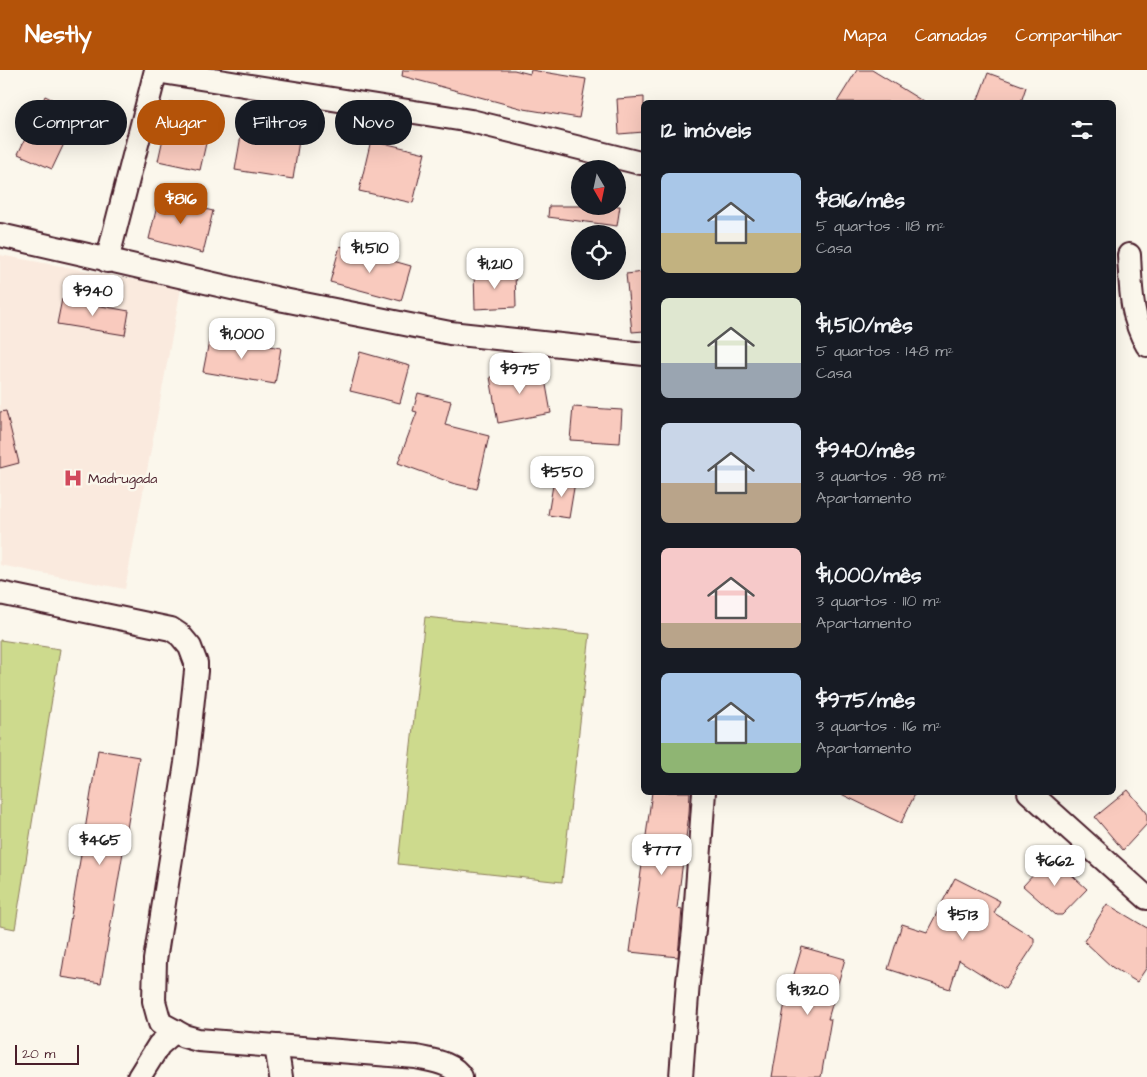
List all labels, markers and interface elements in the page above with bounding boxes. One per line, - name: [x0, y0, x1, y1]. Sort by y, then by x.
- text: Nestly: [25, 18, 92, 52]
- text: Mapa: [843, 23, 887, 48]
- text: Camadas: [915, 23, 987, 48]
- text: Compartilhar: [1015, 23, 1122, 48]
- chip: Comprar: [15, 100, 127, 145]
- chip: Alugar: [137, 100, 225, 145]
- chip: Filtros: [235, 100, 325, 145]
- chip: Novo: [335, 100, 412, 145]
- text: 12 imóveis: [661, 116, 751, 145]
- icon: filters: [1068, 116, 1096, 144]
- north arrow: [571, 160, 626, 215]
- map controls: [571, 160, 626, 280]
- pin: $816: [151, 182, 211, 225]
- text: $816/mês: [816, 186, 905, 215]
- text: $816: [165, 188, 197, 210]
- icon: home: [701, 193, 761, 253]
- text: 5 quartos · 118 m²: [816, 215, 945, 237]
- button: locate: [571, 225, 626, 280]
- pin: $1,510: [329, 232, 411, 274]
- text: $1,510: [351, 237, 389, 259]
- text: Casa: [816, 237, 852, 259]
- pin: $1,210: [454, 248, 536, 290]
- text: $1,210: [477, 253, 513, 275]
- pin: $940: [63, 274, 123, 317]
- text: $940: [74, 280, 113, 302]
- text: $1,510/mês: [816, 311, 913, 340]
- pin: $1,000: [201, 318, 283, 360]
- icon: home: [701, 318, 761, 378]
- text: $1,000: [220, 323, 264, 345]
- text: 5 quartos · 148 m²: [816, 340, 954, 362]
- pin: $975: [490, 352, 550, 395]
- text: $975: [500, 358, 540, 380]
- text: Casa: [816, 362, 852, 384]
- text: $940/mês: [816, 436, 915, 465]
- icon: home: [701, 443, 761, 503]
- pin: $550: [532, 456, 592, 498]
- text: $550: [541, 461, 583, 483]
- text: 3 quartos · 98 m²: [816, 465, 947, 487]
- hospital icon: Madrugada: [62, 467, 84, 489]
- place label: Madrugada: [88, 469, 157, 489]
- text: Apartamento: [816, 487, 911, 509]
- text: $1,000/mês: [816, 561, 922, 590]
- icon: home: [701, 568, 761, 628]
- text: 3 quartos · 110 m²: [816, 590, 941, 612]
- text: Apartamento: [816, 612, 911, 634]
- text: $975/mês: [816, 686, 915, 715]
- icon: home: [701, 693, 761, 753]
- text: 3 quartos · 116 m²: [816, 715, 941, 737]
- text: Apartamento: [816, 737, 911, 759]
- pin: $465: [70, 824, 130, 866]
- text: $465: [79, 829, 121, 851]
- pin: $777: [632, 834, 692, 876]
- text: $777: [643, 839, 681, 861]
- pin: $662: [1025, 844, 1085, 887]
- text: $662: [1036, 850, 1074, 872]
- pin: $513: [933, 898, 993, 941]
- text: $513: [948, 904, 978, 926]
- pin: $1,320: [767, 974, 849, 1016]
- text: $1,320: [787, 979, 829, 1001]
- scale bar: [15, 1042, 79, 1065]
- text: 20 m: [22, 1044, 55, 1064]

